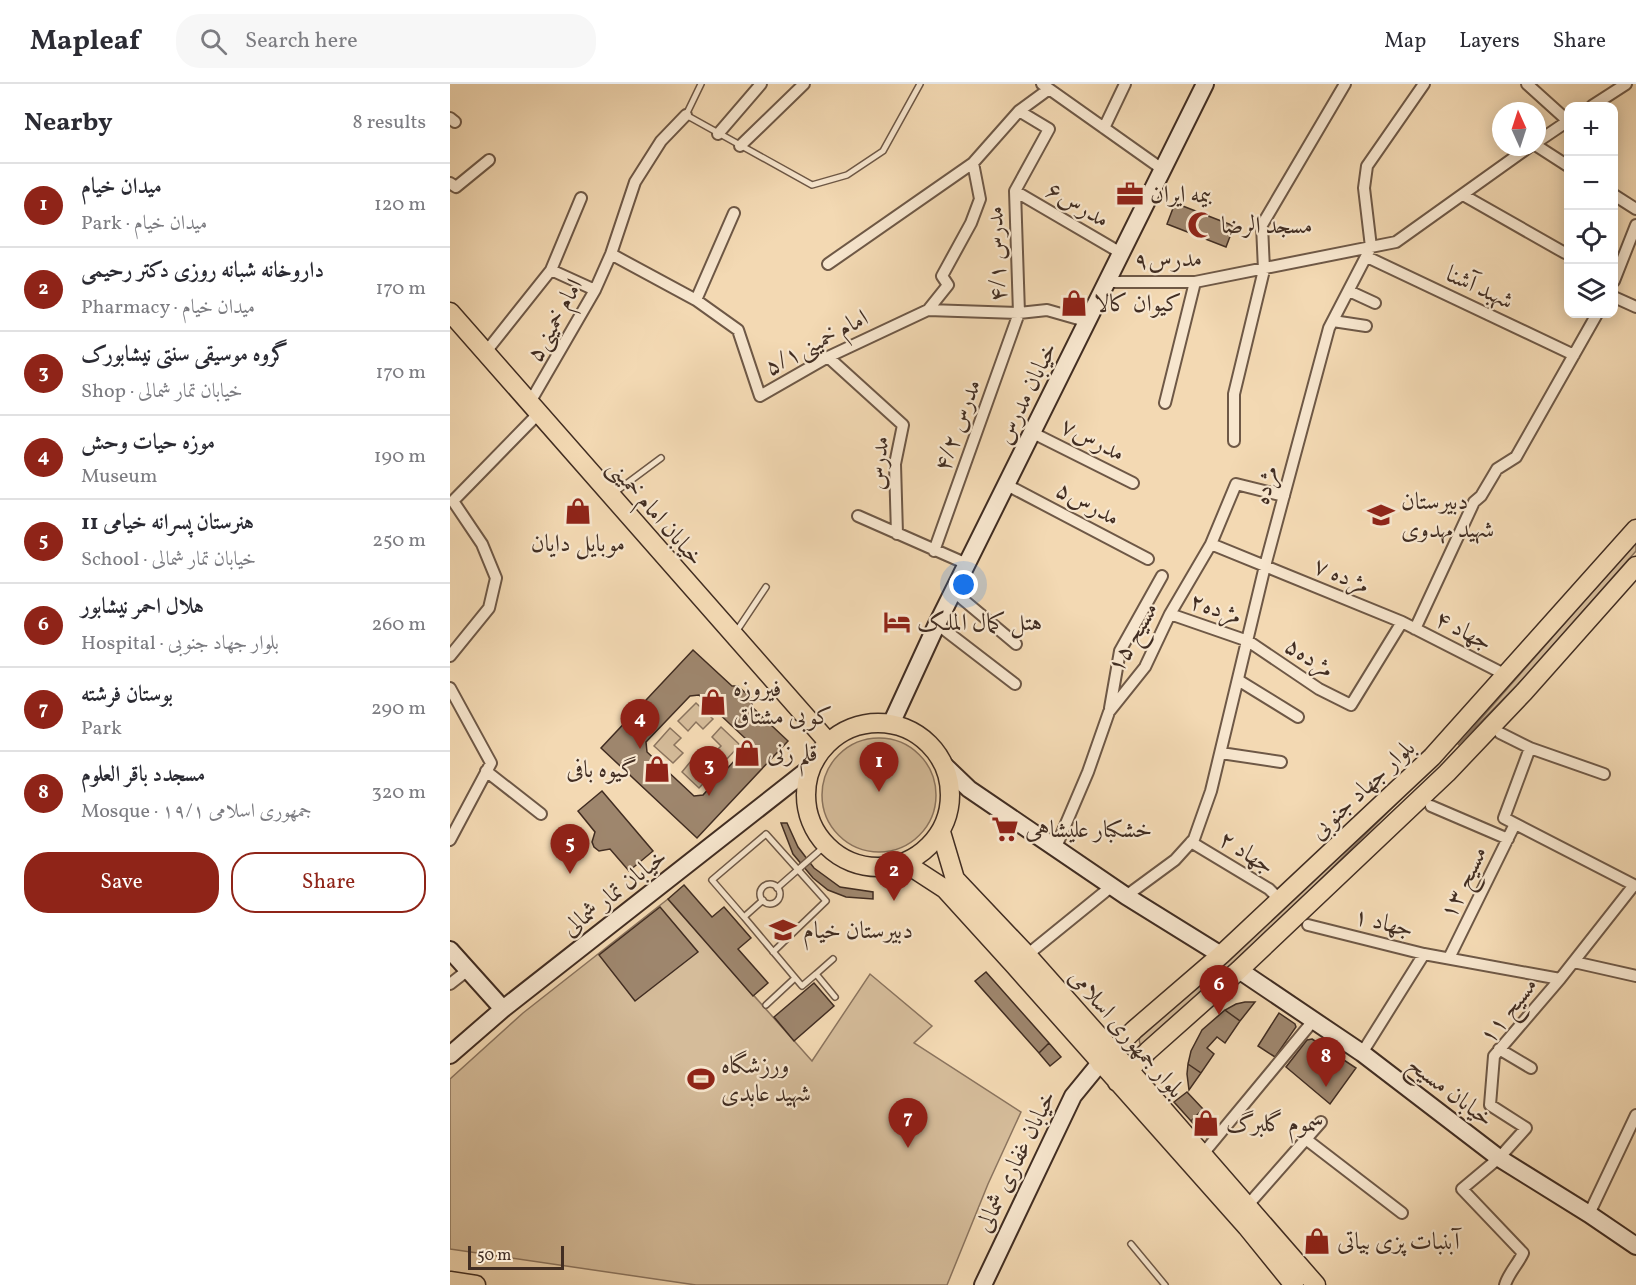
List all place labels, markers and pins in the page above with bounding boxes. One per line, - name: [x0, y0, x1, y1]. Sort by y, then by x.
- office icon: بیمه ایران: [1115, 179, 1145, 209]
- place label: بیمه ایران: [1150, 179, 1212, 213]
- mosque icon: مسجد الرضا: [1186, 210, 1216, 240]
- place label: مسجد الرضا: [1221, 210, 1313, 244]
- shop icon: کیوان کالا: [1059, 288, 1089, 318]
- place label: کیوان کالا: [1094, 288, 1182, 322]
- place label: دبیرستان شهید مهدوی: [1401, 486, 1494, 548]
- shop icon: موبایل دایان: [563, 496, 593, 526]
- school or university icon: دبیرستان شهید مهدوی: [1366, 500, 1396, 530]
- place label: موبایل دایان: [531, 528, 625, 562]
- hotel icon: هتل کمال الملک: [882, 607, 912, 637]
- place label: هتل کمال الملک: [917, 607, 1042, 641]
- place label: فیروزه کوبی مشتاق: [733, 673, 832, 735]
- shop icon: فیروزه کوبی مشتاق: [698, 687, 728, 717]
- pin: 4: [620, 700, 660, 749]
- shop icon: قلم زنی: [732, 738, 762, 768]
- place label: قلم زنی: [767, 738, 818, 777]
- pin: 1: [860, 742, 898, 792]
- pin: 3: [690, 746, 728, 796]
- place label: گیوه بافی: [566, 754, 637, 788]
- shop icon: گیوه بافی: [642, 754, 672, 784]
- supermarket icon: خشکبار علیشاهی: [990, 814, 1020, 844]
- place label: خشکبار علیشاهی: [1025, 814, 1152, 848]
- pin: 5: [550, 824, 590, 874]
- pin: 2: [874, 852, 914, 901]
- school or university icon: دبیرستان خیام: [768, 915, 798, 945]
- place label: دبیرستان خیام: [803, 915, 913, 951]
- pin: 6: [1200, 966, 1238, 1015]
- pin: 8: [1306, 1038, 1346, 1087]
- place label: ورزشگاه شهید عابدی: [721, 1050, 811, 1112]
- sports icon: ورزشگاه شهید عابدی: [686, 1064, 716, 1094]
- pin: 7: [888, 1098, 928, 1148]
- shop icon: سموم گلبرگ: [1191, 1108, 1221, 1138]
- place label: سموم گلبرگ: [1226, 1108, 1324, 1144]
- shop icon: آبنبات پزی بیاتی: [1302, 1226, 1332, 1256]
- place label: آبنبات پزی بیاتی: [1337, 1226, 1462, 1260]

